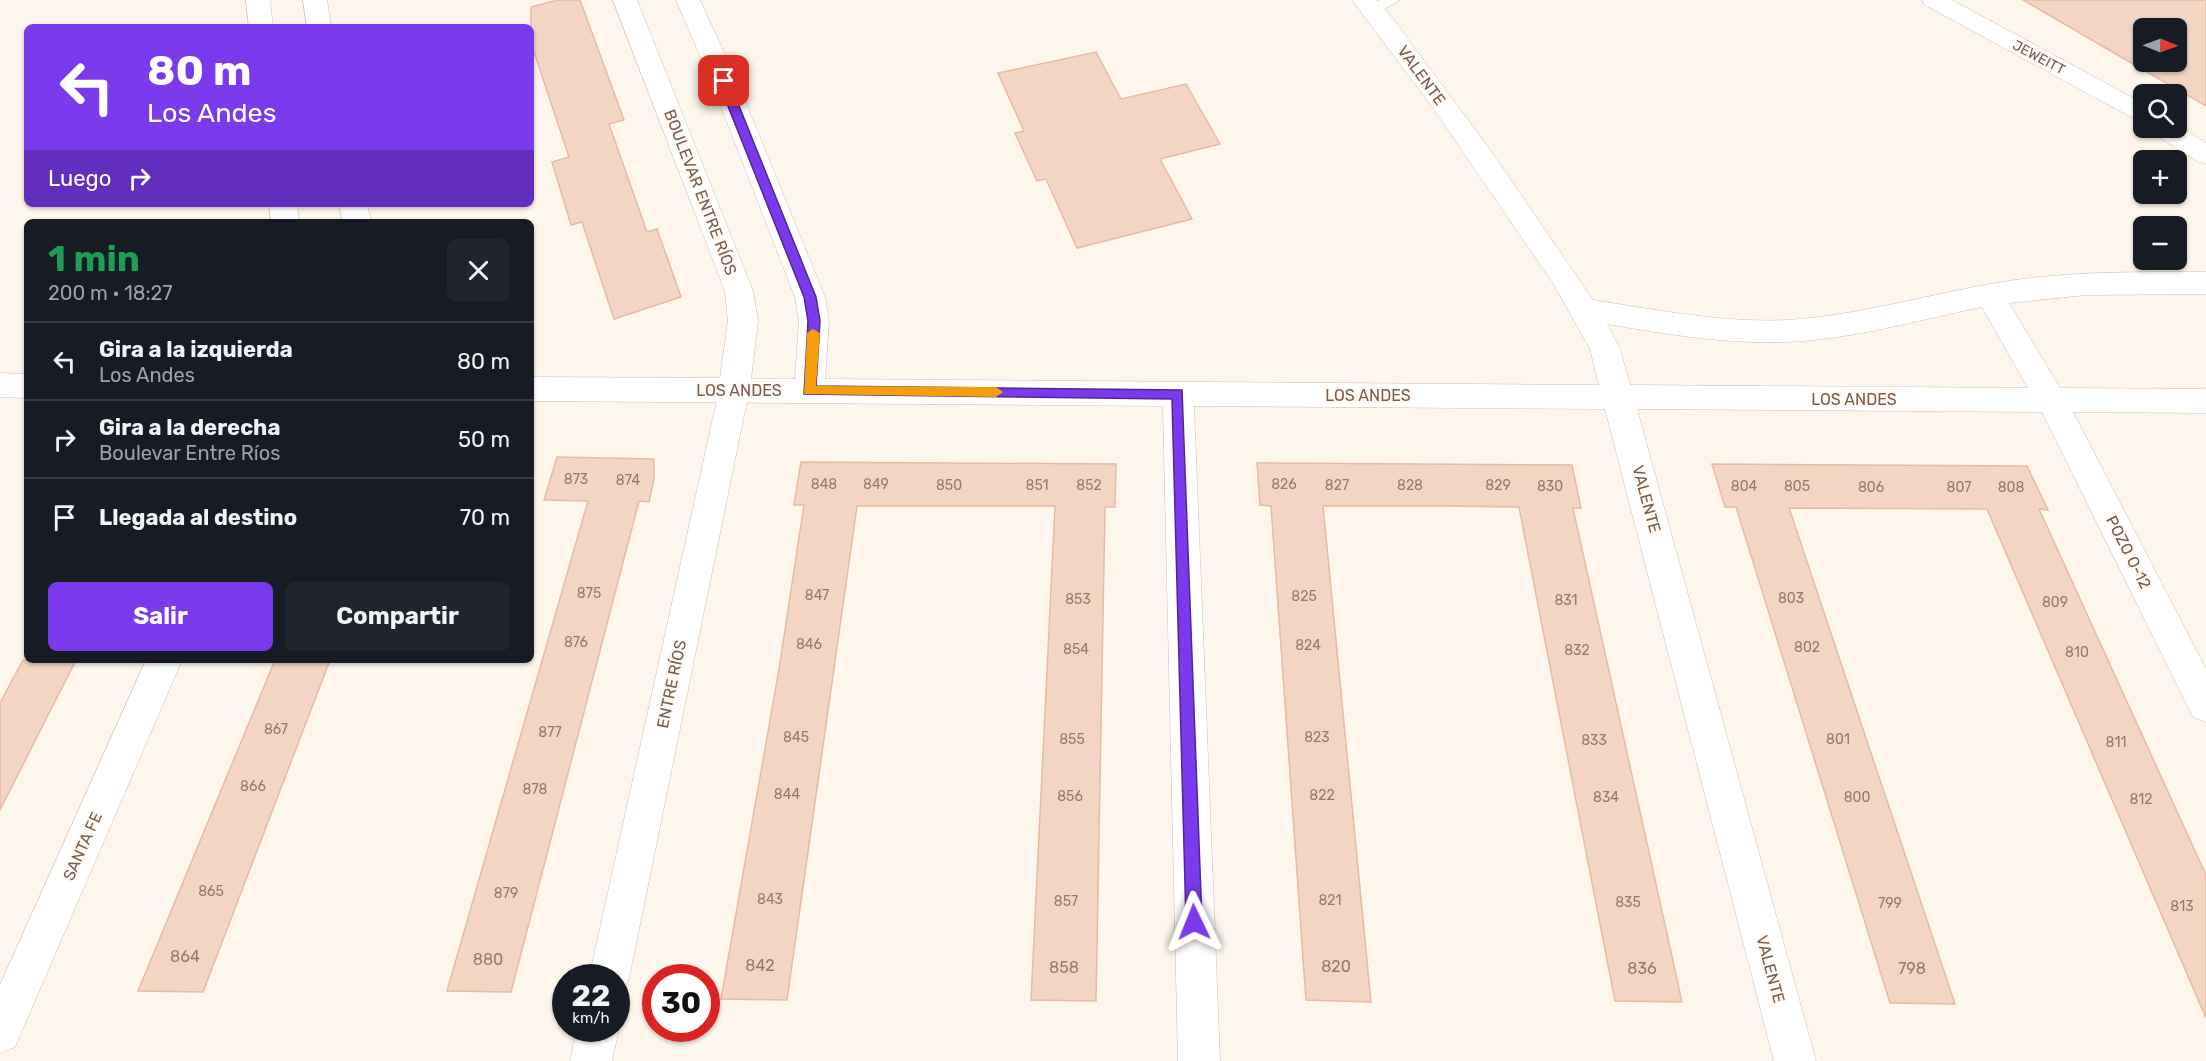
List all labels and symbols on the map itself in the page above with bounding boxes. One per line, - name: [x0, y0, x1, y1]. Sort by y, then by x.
- north arrow: [2133, 18, 2187, 72]
- street label: JEWEITT: [2010, 37, 2068, 78]
- street label: VALENTE: [1394, 42, 1450, 109]
- pin: [698, 55, 749, 106]
- street label: BOULEVAR ENTRE RÍOS: [660, 107, 741, 278]
- street label: LOS ANDES: [696, 381, 782, 400]
- street label: LOS ANDES: [1325, 386, 1411, 405]
- street label: LOS ANDES: [1811, 390, 1897, 409]
- street label: VALENTE: [1628, 463, 1665, 535]
- house number: 873: [564, 471, 588, 488]
- house number: 874: [616, 472, 640, 489]
- house number: 848: [811, 476, 837, 493]
- house number: 849: [863, 476, 889, 493]
- house number: 826: [1271, 476, 1297, 493]
- house number: 850: [936, 477, 962, 494]
- house number: 851: [1026, 477, 1049, 494]
- house number: 852: [1076, 477, 1102, 494]
- house number: 827: [1325, 477, 1349, 494]
- house number: 828: [1397, 477, 1423, 494]
- house number: 829: [1485, 477, 1511, 494]
- house number: 830: [1537, 478, 1563, 495]
- house number: 804: [1731, 478, 1758, 495]
- house number: 805: [1784, 478, 1810, 495]
- house number: 806: [1858, 479, 1884, 496]
- house number: 807: [1947, 479, 1971, 496]
- house number: 808: [1998, 479, 2024, 496]
- street label: POZO O-12: [2102, 513, 2155, 592]
- house number: 875: [577, 585, 601, 602]
- house number: 847: [805, 587, 829, 604]
- house number: 825: [1291, 588, 1317, 605]
- house number: 803: [1778, 590, 1804, 607]
- house number: 853: [1065, 591, 1091, 608]
- house number: 831: [1554, 592, 1578, 609]
- house number: 809: [2042, 594, 2068, 611]
- house number: 876: [564, 634, 588, 651]
- house number: 846: [796, 636, 822, 653]
- house number: 824: [1295, 637, 1321, 654]
- street label: ENTRE RÍOS: [653, 638, 690, 730]
- house number: 802: [1794, 639, 1820, 656]
- house number: 854: [1063, 641, 1089, 658]
- house number: 832: [1564, 642, 1590, 659]
- house number: 810: [2065, 644, 2089, 661]
- house number: 867: [264, 721, 288, 738]
- house number: 877: [538, 724, 562, 741]
- house number: 845: [783, 729, 809, 746]
- house number: 823: [1304, 729, 1330, 746]
- house number: 855: [1059, 731, 1085, 748]
- house number: 801: [1826, 731, 1850, 748]
- house number: 833: [1581, 732, 1607, 749]
- house number: 811: [2106, 734, 2126, 751]
- house number: 866: [240, 778, 266, 795]
- house number: 878: [523, 781, 548, 798]
- house number: 844: [774, 786, 800, 803]
- house number: 822: [1309, 787, 1335, 804]
- house number: 856: [1057, 788, 1083, 805]
- house number: 834: [1593, 789, 1619, 806]
- house number: 800: [1844, 789, 1870, 806]
- house number: 812: [2129, 791, 2153, 808]
- street label: SANTA FE: [59, 809, 106, 883]
- house number: 865: [198, 883, 224, 900]
- house number: 879: [494, 885, 518, 902]
- position arrow: [1162, 890, 1226, 954]
- house number: 843: [757, 891, 783, 908]
- house number: 821: [1318, 892, 1342, 909]
- house number: 857: [1054, 893, 1078, 910]
- house number: 835: [1615, 894, 1641, 911]
- house number: 799: [1878, 895, 1902, 912]
- house number: 813: [2170, 898, 2194, 915]
- street label: VALENTE: [1752, 933, 1789, 1005]
- house number: 864: [170, 947, 200, 966]
- house number: 880: [473, 950, 503, 969]
- house number: 842: [745, 956, 775, 975]
- house number: 820: [1321, 957, 1351, 976]
- house number: 858: [1049, 958, 1079, 977]
- house number: 836: [1627, 959, 1657, 978]
- house number: 798: [1898, 959, 1926, 978]
- speed limit sign: 30: [642, 964, 720, 1042]

